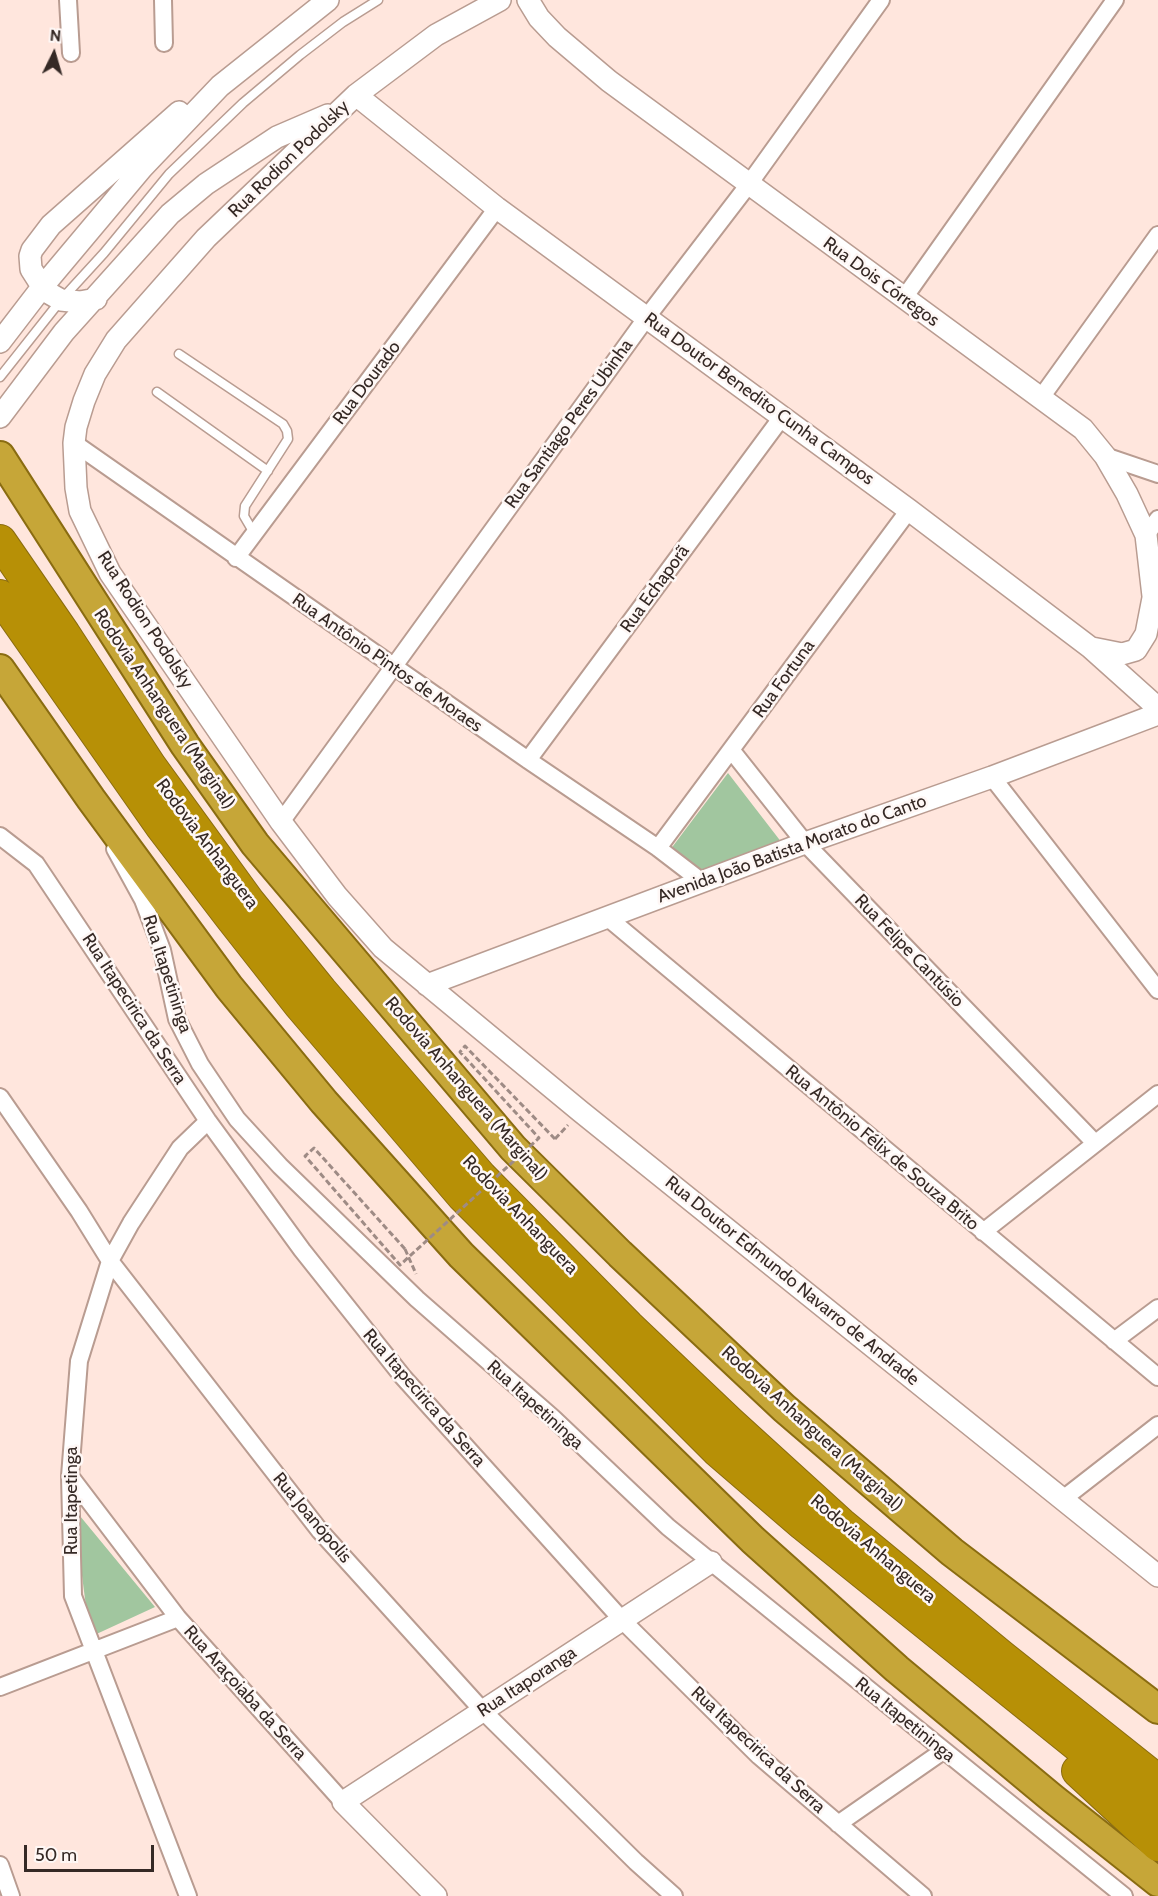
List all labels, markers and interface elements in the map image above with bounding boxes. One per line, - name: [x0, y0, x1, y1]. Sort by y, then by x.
- north arrow: [24, 24, 84, 84]
- text: N: [49, 26, 62, 46]
- street label: Rua Rodion Podolsky: [224, 96, 354, 222]
- street label: Rua Dois Córregos: [819, 233, 943, 331]
- street label: Rua Doutor Benedito Cunha Campos: [640, 308, 878, 490]
- street label: Rua Santiago Peres Ubinha: [500, 335, 638, 513]
- street label: Rua Dourado: [329, 337, 405, 429]
- street label: Rua Echaporã: [616, 541, 694, 637]
- street label: Rua Rodion Podolsky: [92, 547, 198, 693]
- street label: Rua Antônio Pintos de Moraes: [288, 589, 486, 737]
- street label: Rodovia Anhanguera (Marginal): [89, 605, 239, 813]
- street label: Rua Fortuna: [748, 636, 820, 722]
- street label: Rodovia Anhanguera: [151, 775, 263, 913]
- street label: Avenida João Batista Morato do Canto: [654, 790, 930, 908]
- street label: Rua Felipe Cantúsio: [850, 890, 968, 1012]
- street label: Rua Itapetininga: [138, 912, 196, 1036]
- street label: Rua Itapecirica da Serra: [77, 929, 191, 1089]
- street label: Rodovia Anhanguera (Marginal): [380, 993, 552, 1185]
- street label: Rua Antônio Félix de Souza Brito: [781, 1061, 983, 1235]
- street label: Rodovia Anhanguera: [458, 1151, 582, 1279]
- street label: Rua Doutor Edmundo Navarro de Andrade: [661, 1172, 923, 1390]
- street label: Rua Itapecirica da Serra: [358, 1325, 490, 1471]
- street label: Rodovia Anhanguera (Marginal): [717, 1342, 907, 1516]
- street label: Rua Itapetininga: [482, 1356, 588, 1454]
- street label: Rua Itapetinga: [61, 1447, 83, 1555]
- street label: Rua Joanópolis: [268, 1469, 356, 1567]
- street label: Rodovia Anhanguera: [806, 1490, 940, 1608]
- street label: Rua Araçoiaba da Serra: [179, 1621, 311, 1765]
- street label: Rua Itaporanga: [473, 1642, 581, 1722]
- street label: Rua Itapetininga: [851, 1673, 959, 1767]
- street label: Rua Itapecirica da Serra: [686, 1682, 830, 1818]
- scale bar: [27, 1833, 158, 1871]
- text: 50 m: [35, 1844, 77, 1866]

